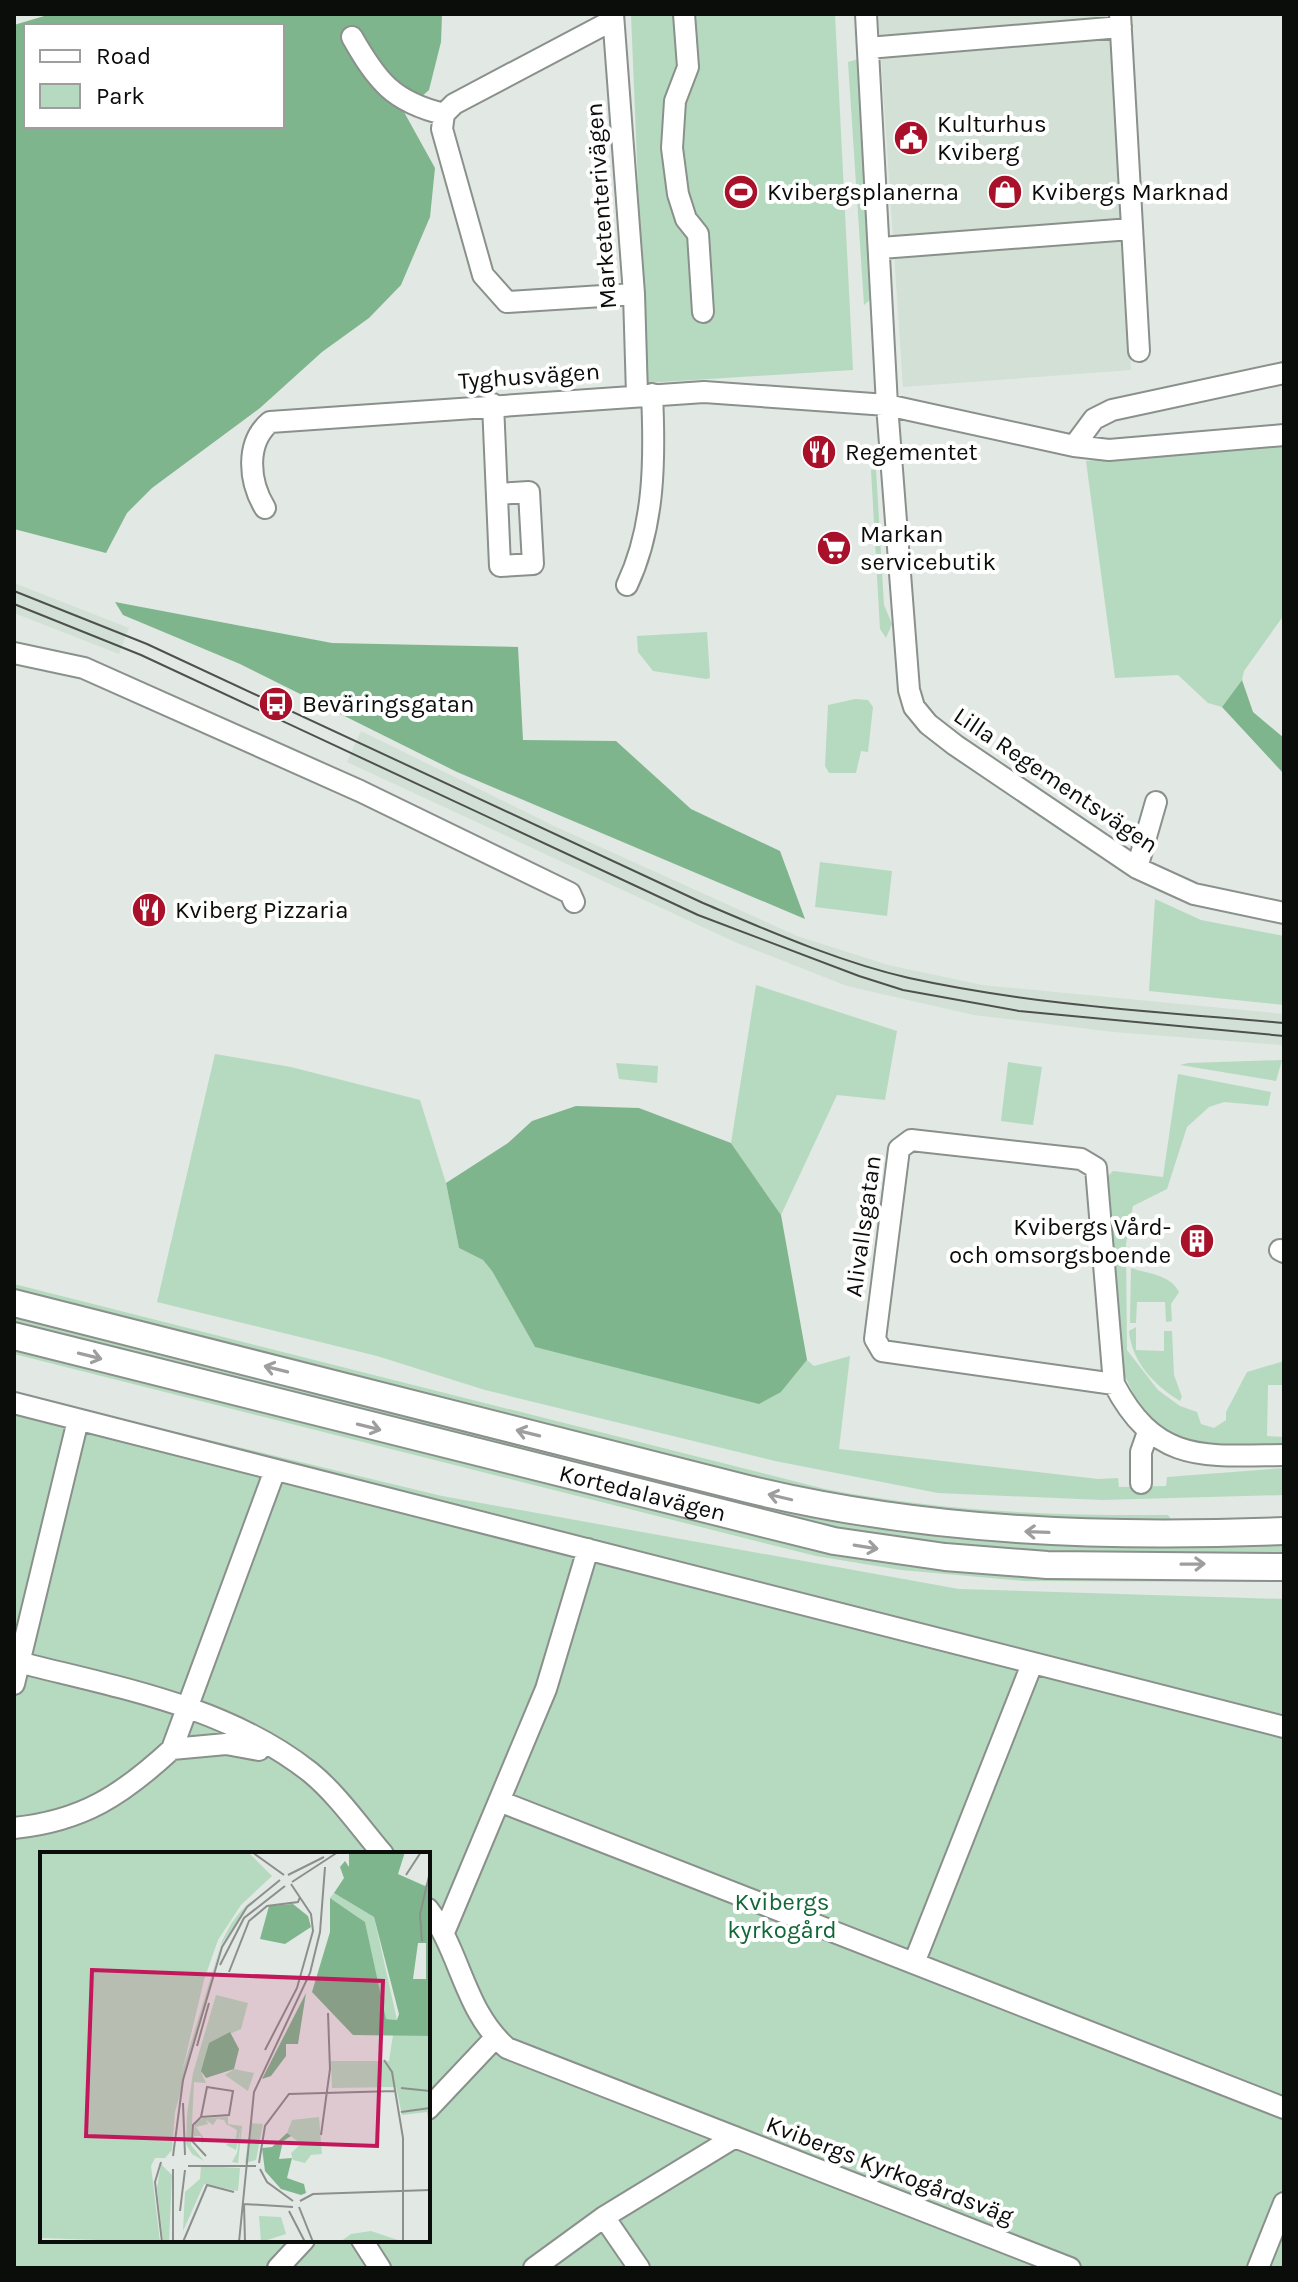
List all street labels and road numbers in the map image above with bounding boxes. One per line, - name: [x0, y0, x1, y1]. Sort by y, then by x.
- street label: Marketenterivägen: [580, 102, 622, 310]
- street label: Tyghusvägen: [457, 357, 601, 395]
- street label: Lilla Regementsvägen: [949, 701, 1163, 859]
- street label: Alivallsgatan: [839, 1154, 887, 1298]
- street label: Kortedalavägen: [556, 1459, 729, 1527]
- street label: Kvibergs Kyrkogårdsväg: [762, 2110, 1018, 2230]

